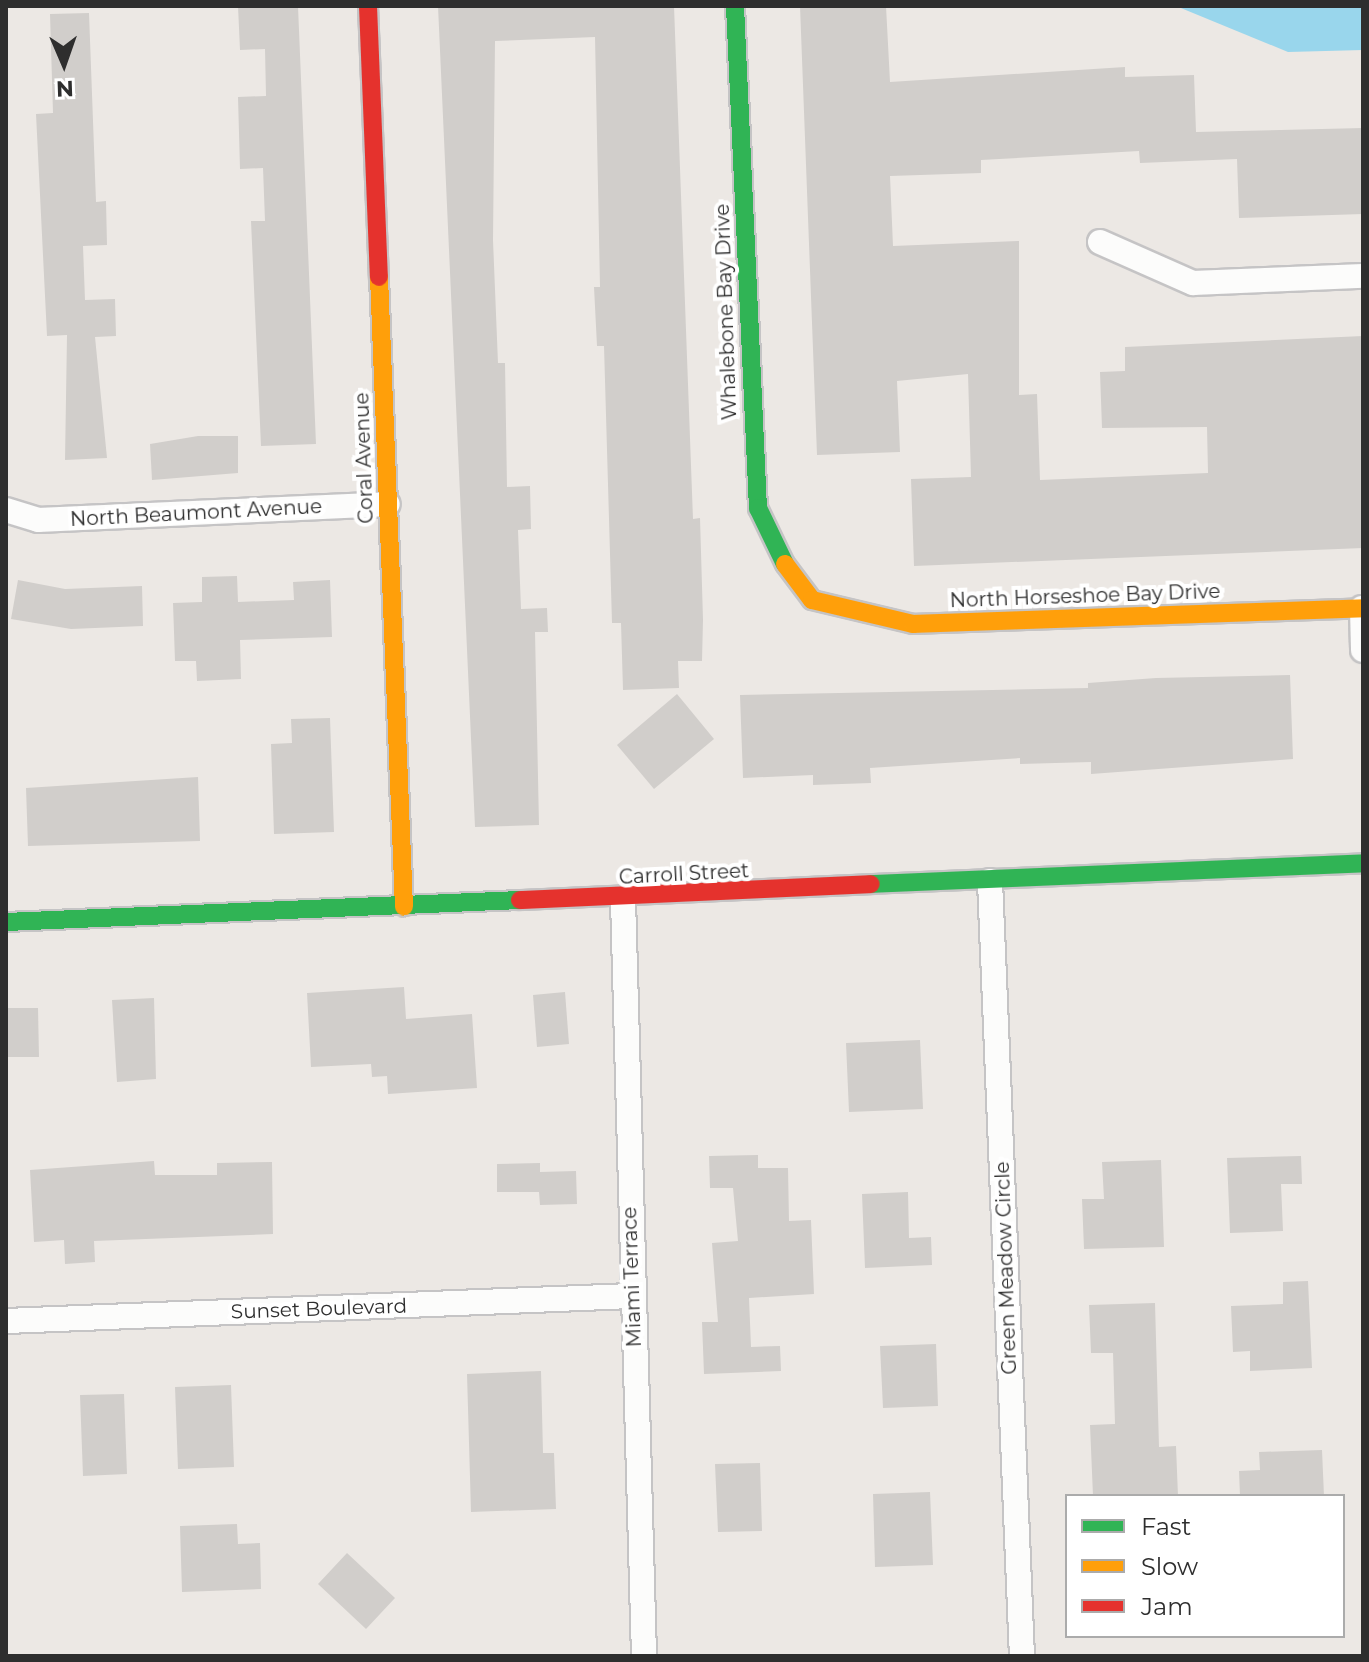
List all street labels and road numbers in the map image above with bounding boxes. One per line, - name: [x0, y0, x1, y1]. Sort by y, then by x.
- street label: Whalebone Bay Drive: [710, 203, 742, 421]
- street label: Coral Avenue: [350, 392, 378, 524]
- street label: North Beaumont Avenue: [69, 494, 323, 532]
- street label: North Horseshoe Bay Drive: [949, 579, 1221, 613]
- street label: Carroll Street: [618, 859, 750, 889]
- street label: Green Meadow Circle: [990, 1161, 1022, 1375]
- street label: Miami Terrace: [618, 1206, 646, 1348]
- street label: Sunset Boulevard: [230, 1294, 408, 1324]

